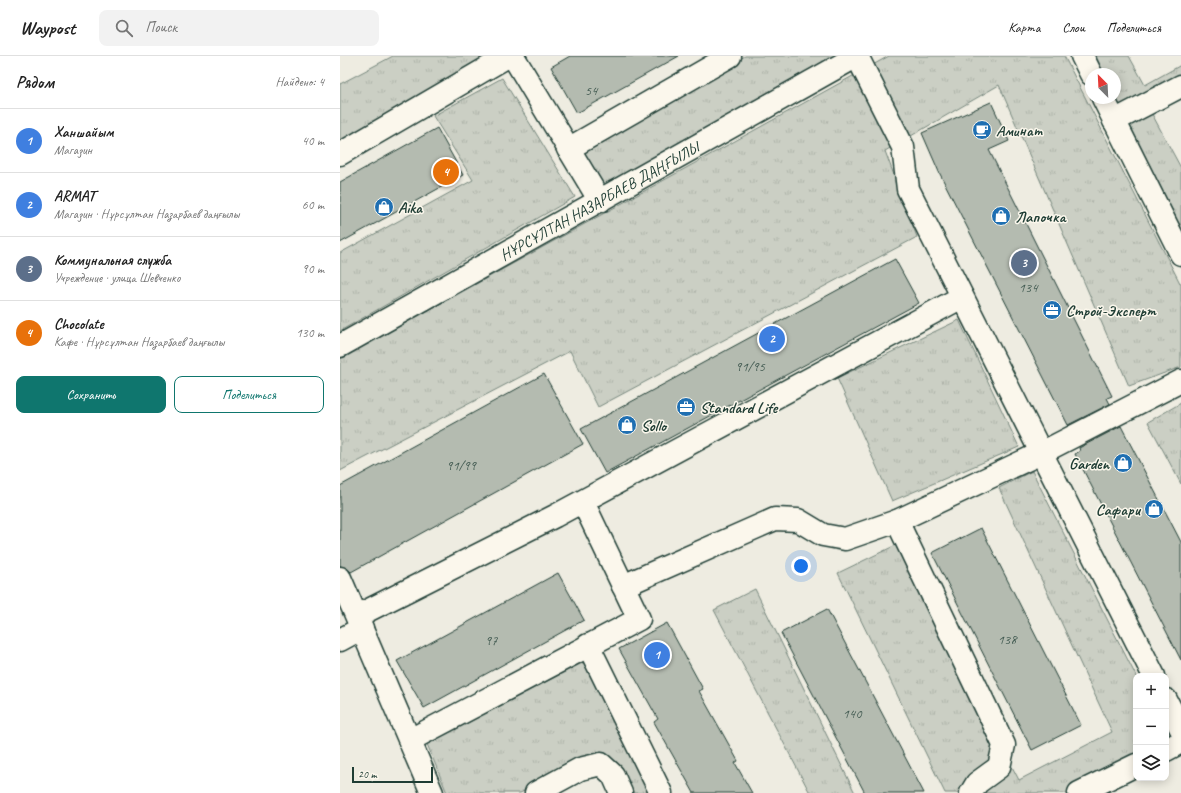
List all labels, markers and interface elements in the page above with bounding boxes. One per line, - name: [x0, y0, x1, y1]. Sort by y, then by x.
- search box: [99, 10, 379, 46]
- text: Waypost: [20, 16, 75, 40]
- icon: search: [113, 17, 135, 39]
- text: Поиск: [145, 18, 177, 37]
- text: Карта: [1008, 19, 1040, 36]
- text: Слои: [1062, 19, 1085, 36]
- text: Поделиться: [1107, 19, 1161, 36]
- north arrow: [1085, 68, 1121, 104]
- text: Рядом: [16, 72, 54, 93]
- text: Найдено: 4: [276, 74, 324, 90]
- house number: 54: [585, 82, 599, 99]
- cafe icon: Аминат: [971, 119, 993, 141]
- place label: Аминат: [996, 121, 1043, 141]
- text: Ханшайым: [54, 123, 113, 142]
- text: 1: [26, 133, 32, 149]
- text: 40 m: [302, 133, 324, 149]
- street label: НҰРСҰЛТАН НАЗАРБАЕВ ДАҢҒЫЛЫ: [496, 136, 706, 265]
- text: Магазин: [54, 142, 92, 158]
- pin: 4: [433, 157, 459, 187]
- text: ARMAT: [54, 187, 95, 206]
- shop icon: Aika: [373, 196, 395, 218]
- text: 2: [26, 197, 32, 213]
- text: 60 m: [302, 197, 324, 213]
- place label: Aika: [398, 198, 423, 218]
- shop icon: Лапочка: [990, 205, 1012, 227]
- text: Магазин · Нұрсұлтан Назарбаев даңғылы: [54, 206, 239, 222]
- place label: Лапочка: [1015, 207, 1068, 227]
- pin: 3: [1011, 248, 1037, 278]
- text: Коммунальная служба: [54, 251, 171, 270]
- text: 3: [26, 261, 32, 277]
- text: 90 m: [302, 261, 324, 277]
- text: Учреждение · улица Шевченко: [54, 270, 180, 286]
- house number: 134: [1019, 279, 1039, 296]
- office icon: Строй-Эксперт: [1041, 299, 1063, 321]
- place label: Строй-Эксперт: [1066, 301, 1157, 321]
- text: Chocolate: [54, 315, 103, 334]
- pin: 2: [759, 324, 785, 354]
- text: 4: [26, 325, 32, 341]
- text: 130 m: [296, 325, 324, 341]
- text: Кафе · Нұрсұлтан Назарбаев даңғылы: [54, 334, 224, 350]
- house number: 91/95: [735, 358, 766, 375]
- button: Сохранить: [16, 376, 166, 413]
- button: Поделиться: [174, 376, 324, 413]
- office icon: Standard Life: [675, 396, 697, 418]
- place label: Standard Life: [700, 398, 779, 418]
- shop icon: Sollo: [616, 414, 638, 436]
- place label: Sollo: [641, 416, 668, 436]
- shop icon: Garden: [1112, 452, 1134, 474]
- place label: Garden: [1069, 454, 1111, 474]
- house number: 91/99: [446, 457, 478, 474]
- shop icon: Сафари: [1143, 498, 1165, 520]
- place label: Сафари: [1096, 500, 1142, 520]
- your location: [791, 556, 811, 576]
- house number: 138: [998, 631, 1018, 648]
- house number: 97: [485, 632, 498, 649]
- pin: 1: [644, 640, 670, 670]
- map controls: [1133, 673, 1169, 781]
- button: +: [1133, 673, 1169, 709]
- house number: 140: [843, 705, 863, 722]
- button: −: [1133, 709, 1169, 745]
- button: layers: [1133, 745, 1169, 781]
- scale bar: [352, 765, 433, 784]
- text: 20 m: [358, 767, 377, 781]

